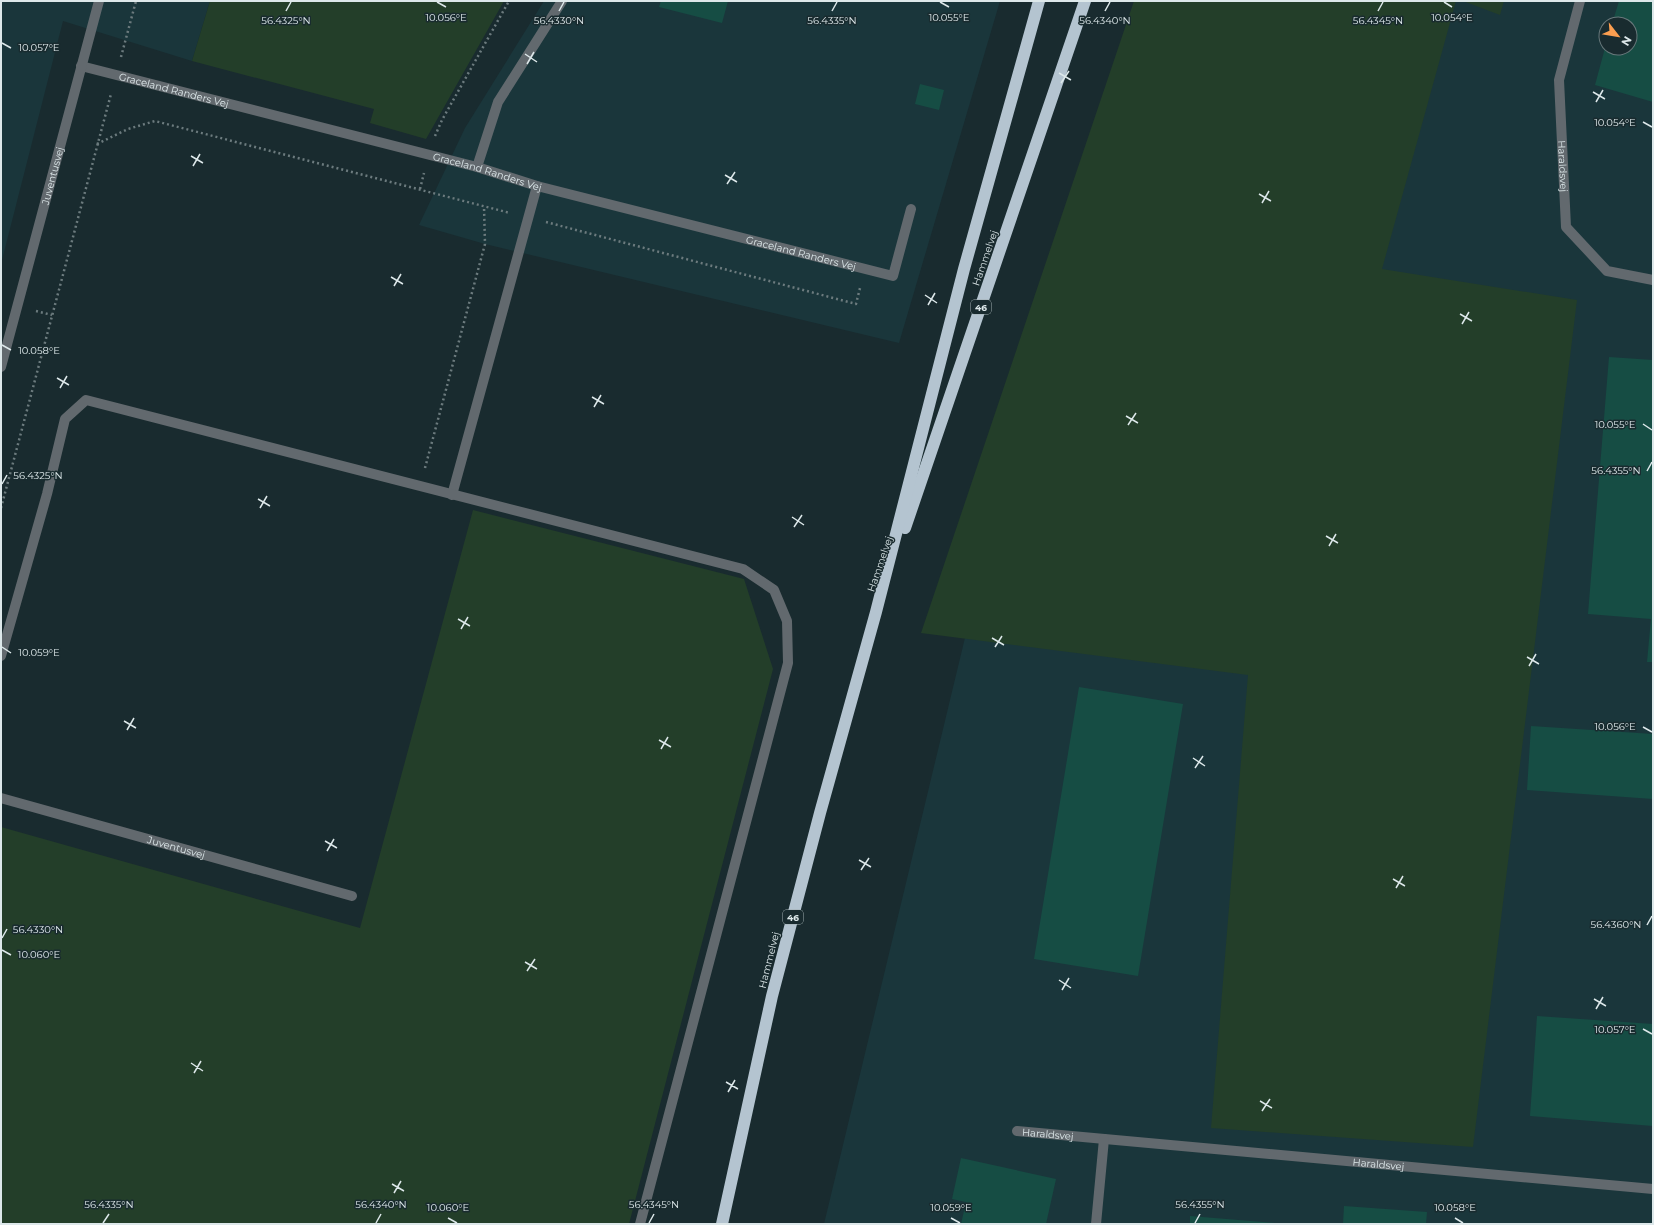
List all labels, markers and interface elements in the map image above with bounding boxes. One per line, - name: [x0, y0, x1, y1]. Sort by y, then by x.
- text: 10.056°E: [425, 11, 467, 24]
- text: 10.055°E: [929, 11, 970, 24]
- text: 10.054°E: [1431, 11, 1473, 24]
- text: 56.4325°N: [261, 14, 311, 27]
- text: 56.4330°N: [534, 14, 584, 27]
- text: 56.4335°N: [807, 14, 857, 27]
- text: 56.4340°N: [1079, 14, 1131, 27]
- text: 56.4345°N: [1353, 14, 1403, 27]
- north arrow: [1598, 16, 1638, 56]
- text: N: [1618, 34, 1635, 49]
- text: 10.057°E: [18, 41, 60, 54]
- street label: Graceland Randers Vej: [118, 69, 230, 110]
- text: 10.054°E: [1594, 116, 1636, 129]
- street label: Haraldsvej: [1555, 140, 1571, 192]
- street label: Juventusvej: [38, 145, 66, 207]
- street label: Graceland Randers Vej: [432, 150, 543, 193]
- street label: Hammelvej: [969, 228, 1001, 288]
- street label: Graceland Randers Vej: [745, 233, 857, 273]
- road number: 46: [971, 300, 991, 314]
- text: 10.058°E: [18, 344, 60, 357]
- text: 10.055°E: [1595, 418, 1636, 431]
- text: 56.4355°N: [1591, 464, 1641, 477]
- text: 56.4325°N: [13, 469, 63, 482]
- street label: Hammelvej: [864, 534, 896, 594]
- text: 10.059°E: [18, 646, 60, 659]
- text: 10.056°E: [1594, 720, 1636, 733]
- street label: Juventusvej: [145, 832, 207, 861]
- road number: 46: [783, 910, 803, 924]
- text: 56.4360°N: [1591, 918, 1642, 931]
- text: 56.4330°N: [13, 923, 63, 936]
- street label: Hammelvej: [756, 930, 782, 990]
- text: 10.060°E: [18, 948, 60, 961]
- text: 10.057°E: [1594, 1023, 1636, 1036]
- street label: Haraldsvej: [1021, 1125, 1074, 1143]
- street label: Haraldsvej: [1352, 1155, 1405, 1173]
- text: 56.4335°N: [84, 1198, 134, 1211]
- text: 56.4340°N: [355, 1198, 407, 1211]
- text: 56.4345°N: [629, 1198, 679, 1211]
- text: 56.4355°N: [1175, 1198, 1225, 1211]
- text: 10.060°E: [427, 1201, 469, 1214]
- text: 10.059°E: [930, 1201, 972, 1214]
- text: 10.058°E: [1434, 1201, 1476, 1214]

